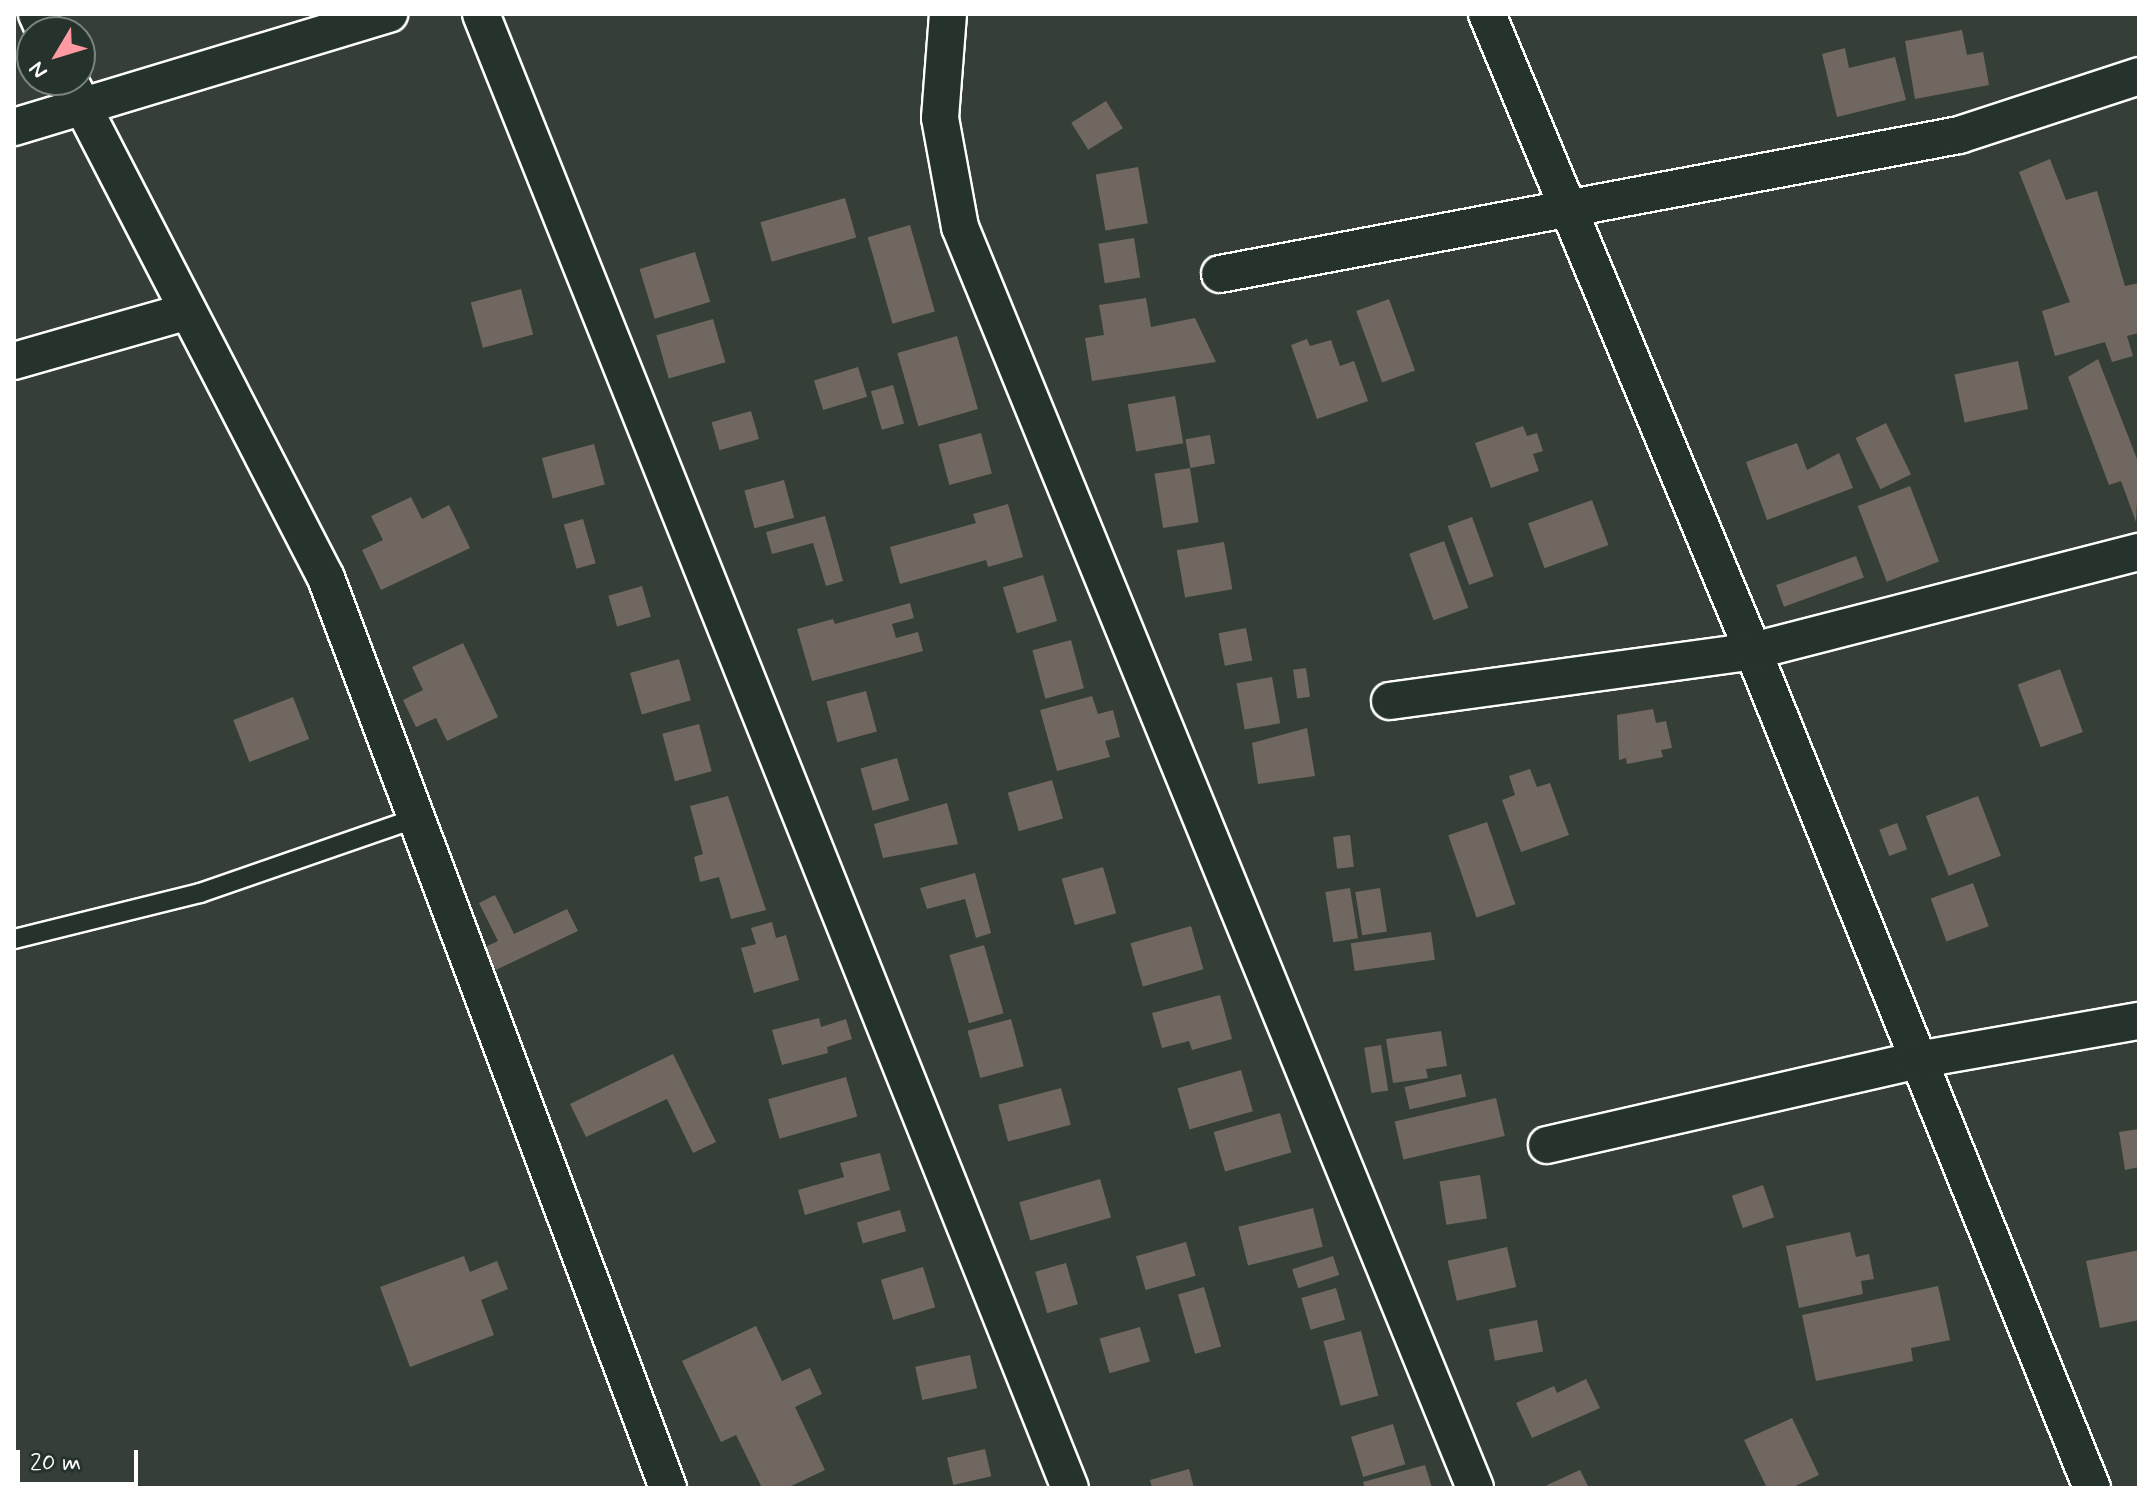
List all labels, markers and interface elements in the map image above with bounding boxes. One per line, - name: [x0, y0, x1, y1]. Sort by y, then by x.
- north arrow: [16, 16, 96, 96]
- text: N: [23, 55, 54, 84]
- scale bar: [20, 1434, 142, 1484]
- text: 20 m: [30, 1448, 81, 1479]

